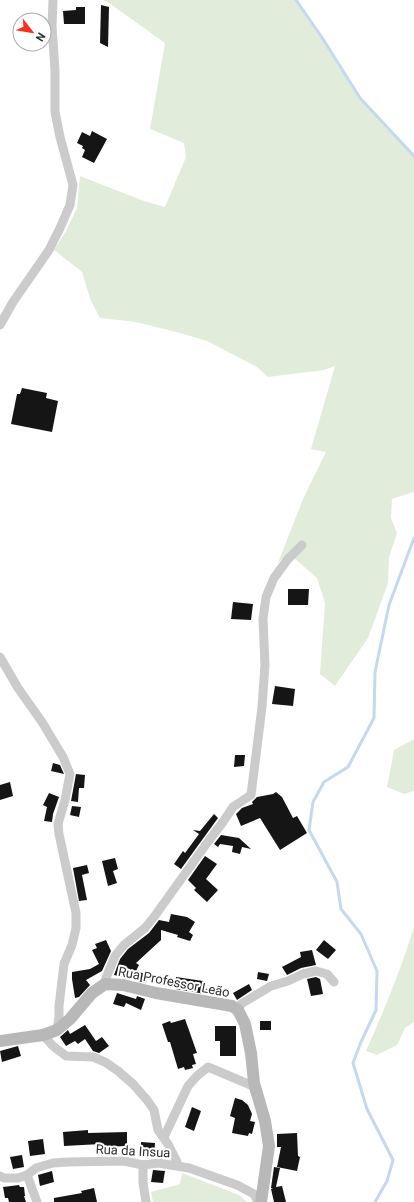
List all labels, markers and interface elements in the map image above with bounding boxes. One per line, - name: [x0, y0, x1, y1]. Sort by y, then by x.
- north arrow: [12, 12, 52, 52]
- text: N: [32, 30, 48, 44]
- street label: Rua Professor Leão: [117, 964, 231, 1000]
- street label: Rua da Insua: [95, 1142, 171, 1160]

